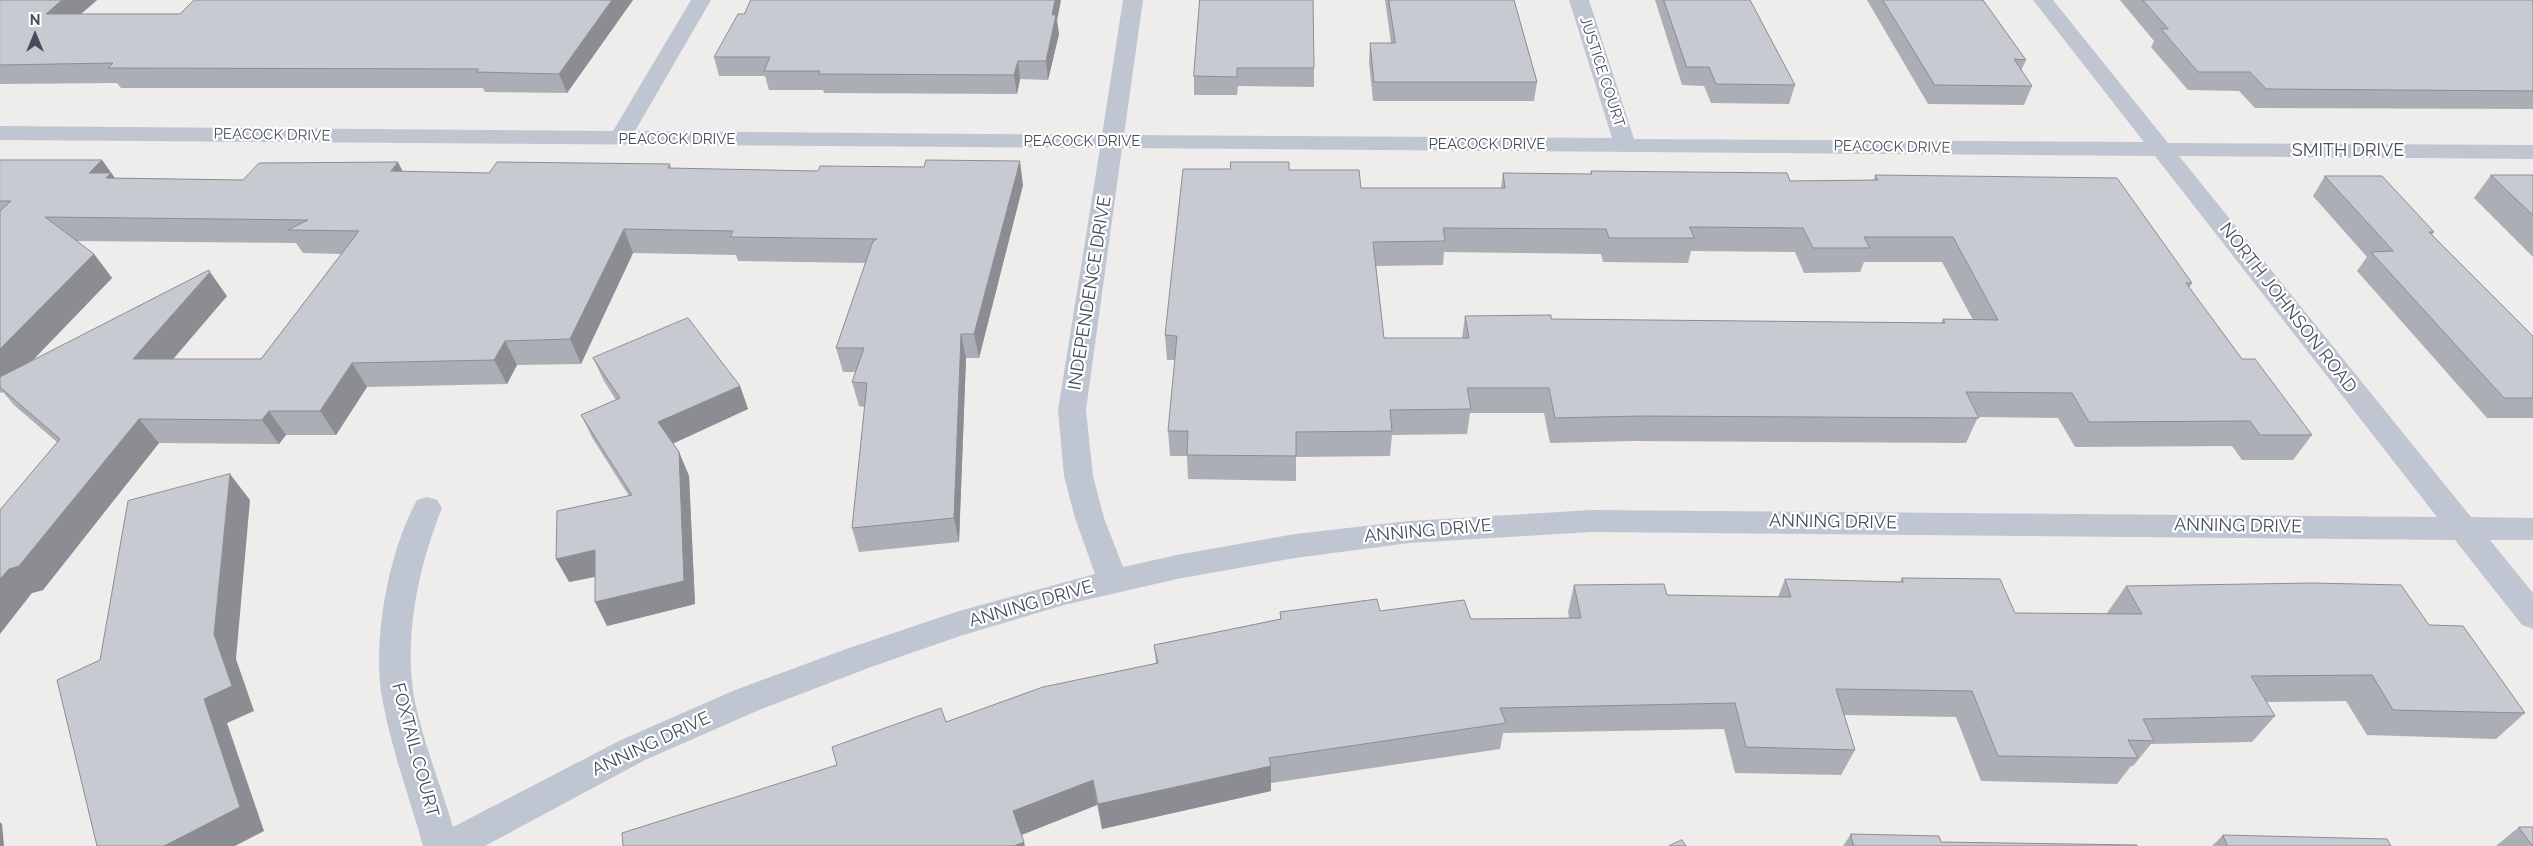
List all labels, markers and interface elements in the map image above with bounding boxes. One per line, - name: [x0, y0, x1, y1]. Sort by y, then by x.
- north arrow: [10, 10, 60, 60]
- text: N: [30, 12, 40, 28]
- street label: JUSTICE COURT: [1576, 14, 1628, 130]
- street label: PEACOCK DRIVE: [213, 125, 331, 145]
- street label: PEACOCK DRIVE: [619, 130, 735, 148]
- street label: PEACOCK DRIVE: [1024, 132, 1140, 150]
- street label: PEACOCK DRIVE: [1429, 135, 1545, 153]
- street label: PEACOCK DRIVE: [1833, 137, 1951, 157]
- street label: SMITH DRIVE: [2292, 140, 2404, 162]
- street label: INDEPENDENCE DRIVE: [1064, 194, 1116, 392]
- street label: NORTH JOHNSON ROAD: [2215, 219, 2361, 397]
- street label: ANNING DRIVE: [1769, 510, 1897, 534]
- street label: ANNING DRIVE: [2174, 514, 2302, 538]
- street label: ANNING DRIVE: [1363, 515, 1493, 547]
- street label: ANNING DRIVE: [966, 576, 1096, 632]
- street label: FOXTAIL COURT: [387, 681, 443, 819]
- street label: ANNING DRIVE: [588, 707, 714, 781]

